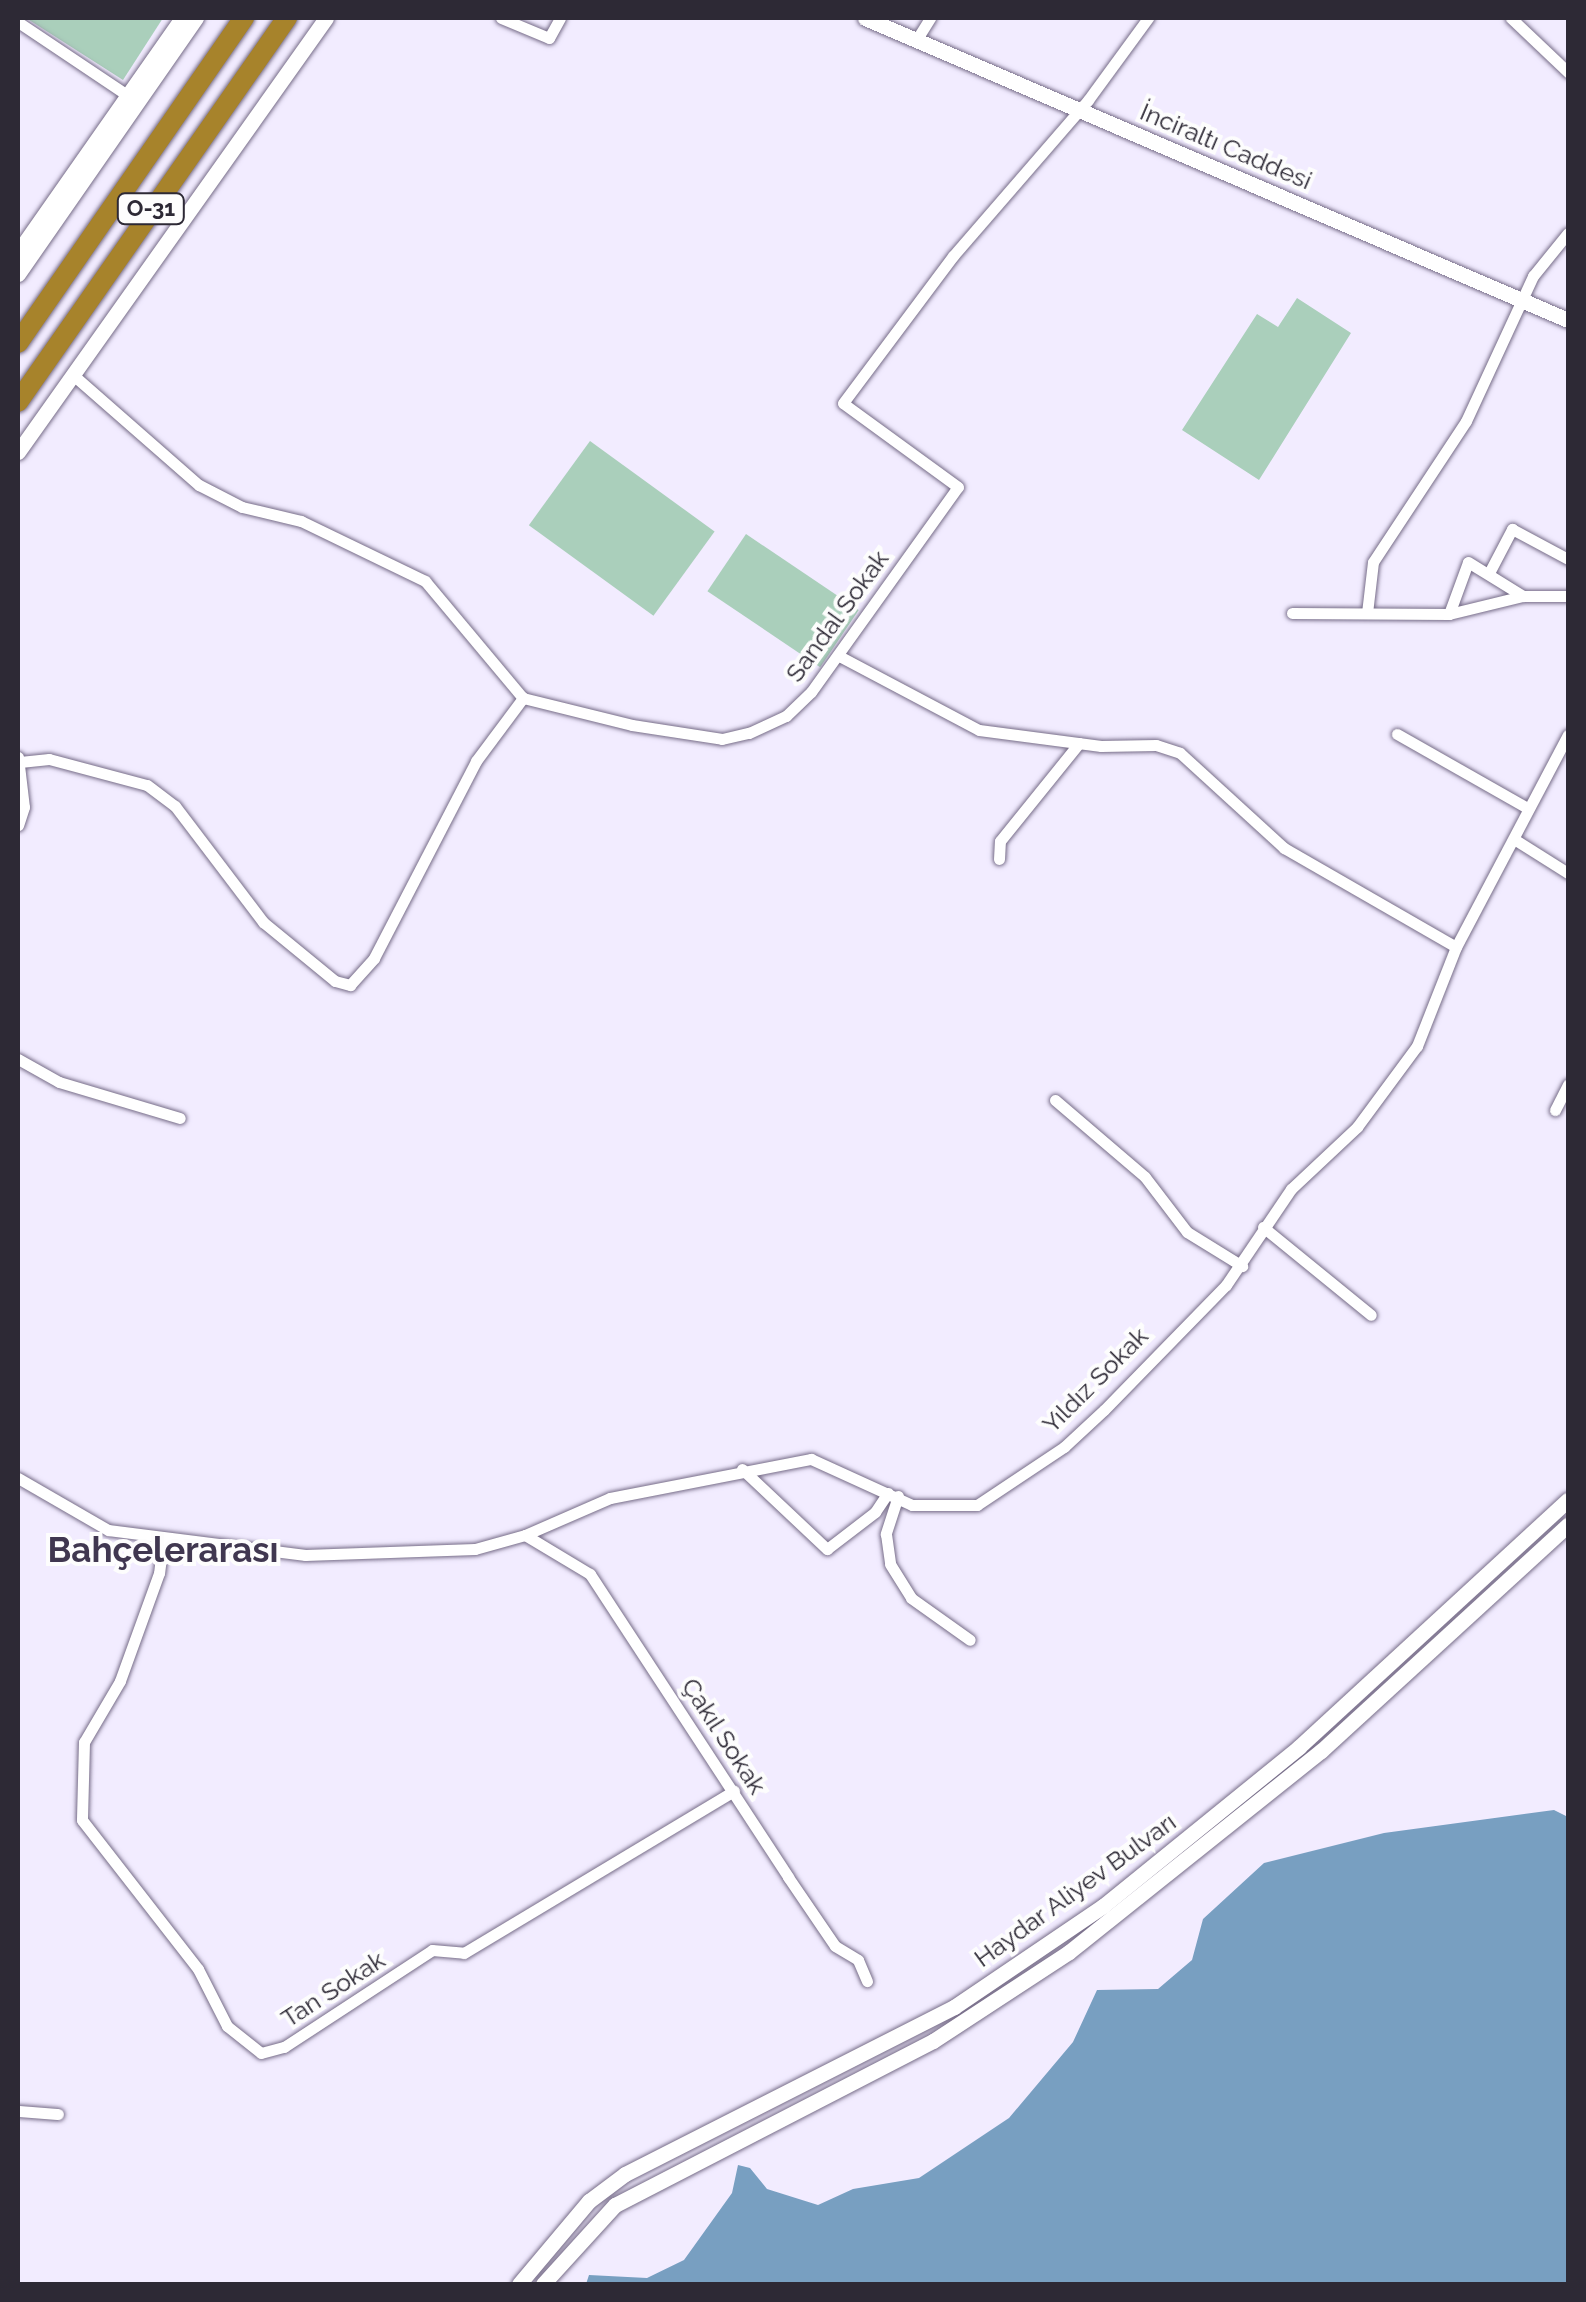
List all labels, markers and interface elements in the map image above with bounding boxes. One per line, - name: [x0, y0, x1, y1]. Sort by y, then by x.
- street label: İnciraltı Caddesi: [1136, 96, 1316, 196]
- road number: O-31: [116, 192, 186, 226]
- street label: Sandal Sokak: [779, 544, 895, 688]
- street label: Yıldız Sokak: [1036, 1321, 1154, 1439]
- district label: Bahçelerarası: [48, 1529, 278, 1571]
- street label: Çakıl Sokak: [675, 1672, 773, 1800]
- street label: Haydar Aliyev Bulvarı: [968, 1806, 1182, 1974]
- street label: Tan Sokak: [276, 1944, 390, 2034]

